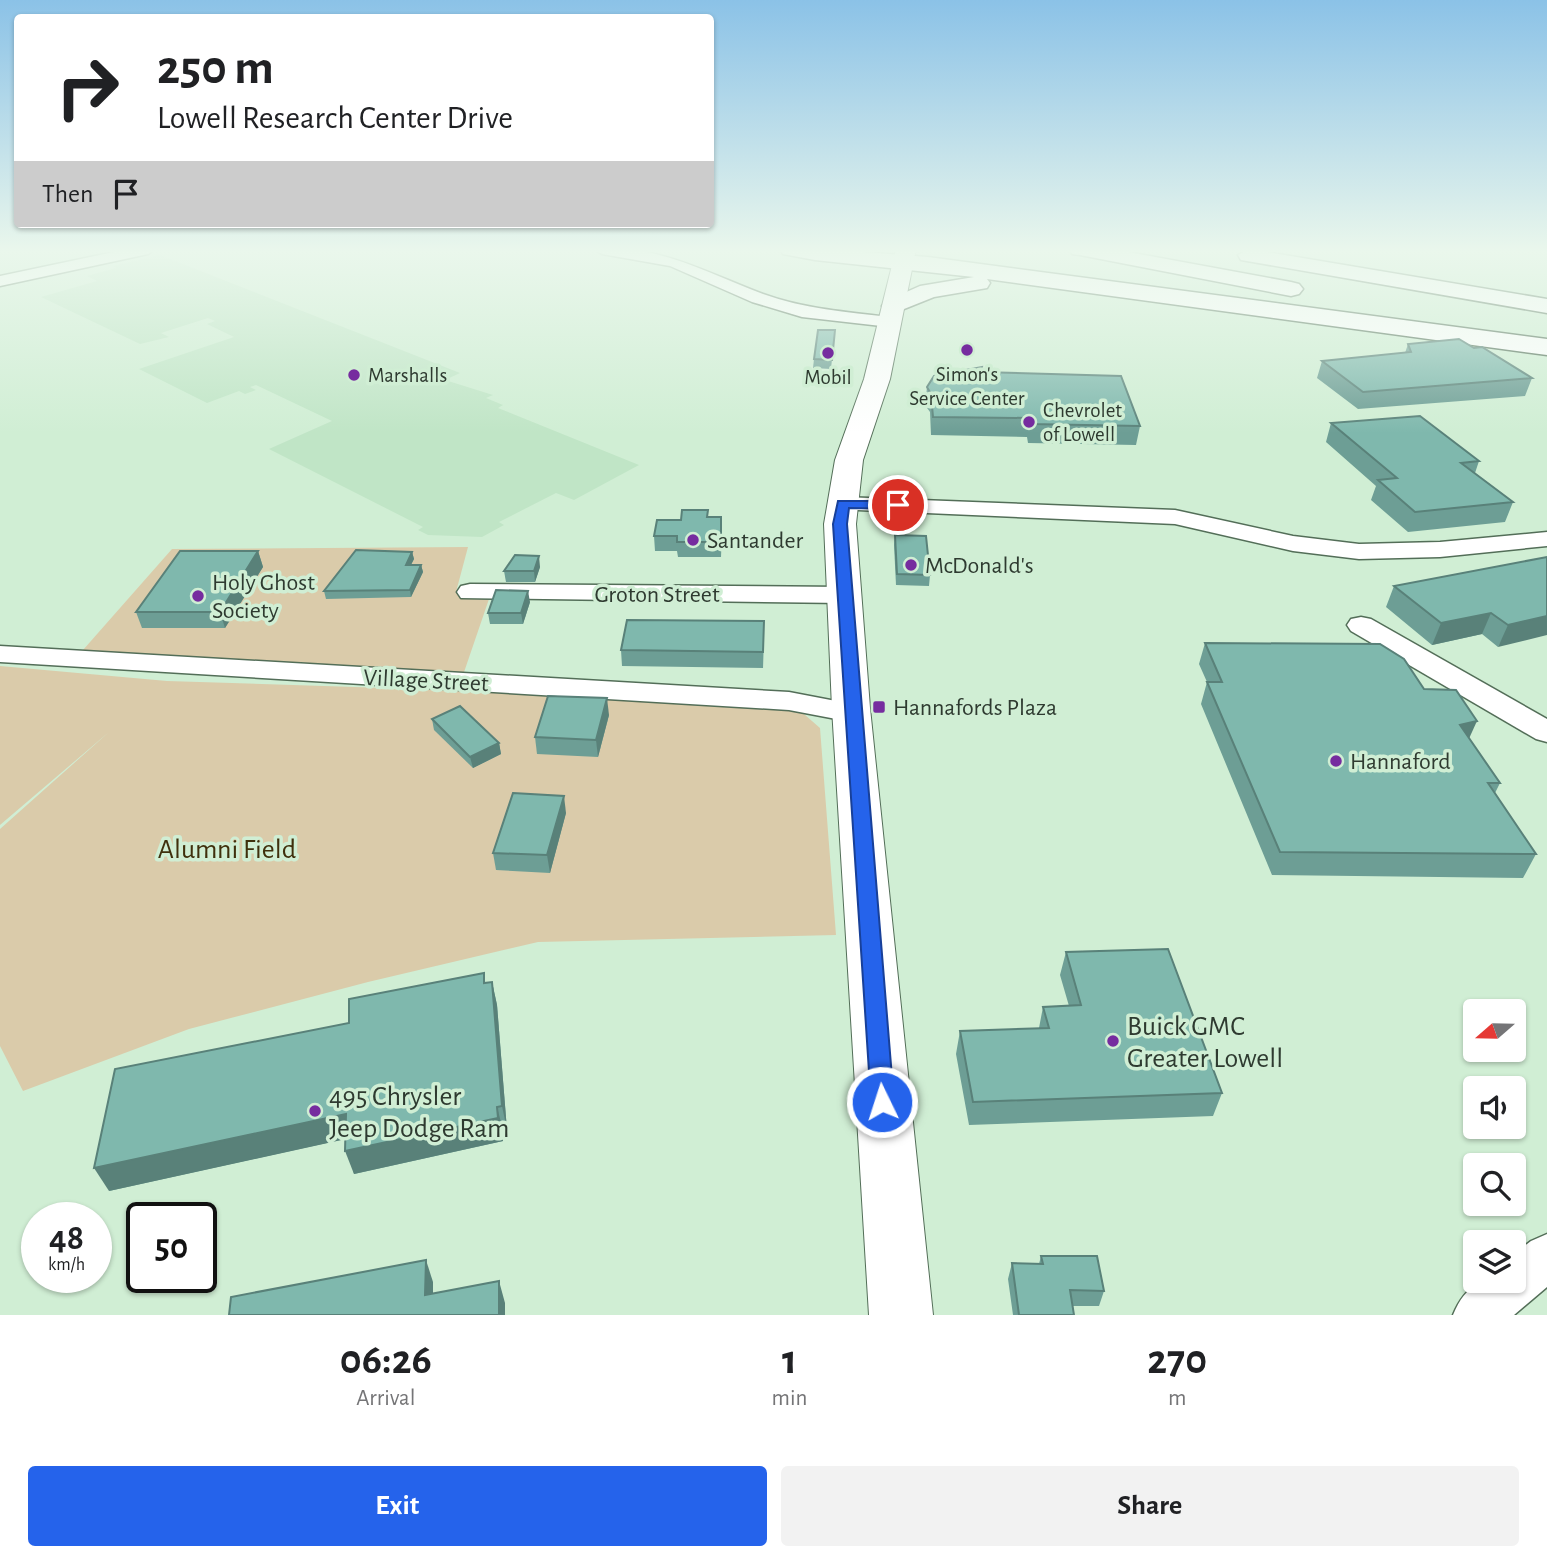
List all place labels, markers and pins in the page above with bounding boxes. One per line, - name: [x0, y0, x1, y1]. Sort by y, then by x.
- marker: Simon's Service Center: [959, 342, 975, 358]
- marker: Mobil: [820, 345, 836, 361]
- place label: Simon's Service Center: [909, 364, 1025, 409]
- place label: Marshalls: [368, 365, 447, 386]
- marker: Marshalls: [346, 367, 362, 383]
- place label: Mobil: [804, 367, 852, 388]
- place label: Chevrolet of Lowell: [1043, 400, 1122, 445]
- marker: Chevrolet of Lowell: [1021, 414, 1037, 430]
- pin: [868, 475, 928, 535]
- place label: Santander: [707, 529, 803, 553]
- marker: Santander: [685, 532, 701, 548]
- place label: McDonald's: [925, 554, 1034, 578]
- marker: McDonald's: [903, 557, 919, 573]
- place label: Holy Ghost Society: [212, 571, 315, 623]
- marker: Holy Ghost Society: [190, 588, 206, 604]
- place label: Hannafords Plaza: [893, 696, 1057, 720]
- marker: Hannafords Plaza: [871, 699, 887, 715]
- place label: Hannaford: [1350, 750, 1451, 774]
- marker: Hannaford: [1328, 753, 1344, 769]
- place label: Buick GMC Greater Lowell: [1127, 1013, 1283, 1073]
- marker: Buick GMC Greater Lowell: [1105, 1033, 1121, 1049]
- place label: 495 Chrysler Jeep Dodge Ram: [329, 1083, 509, 1143]
- marker: 495 Chrysler Jeep Dodge Ram: [307, 1103, 323, 1119]

